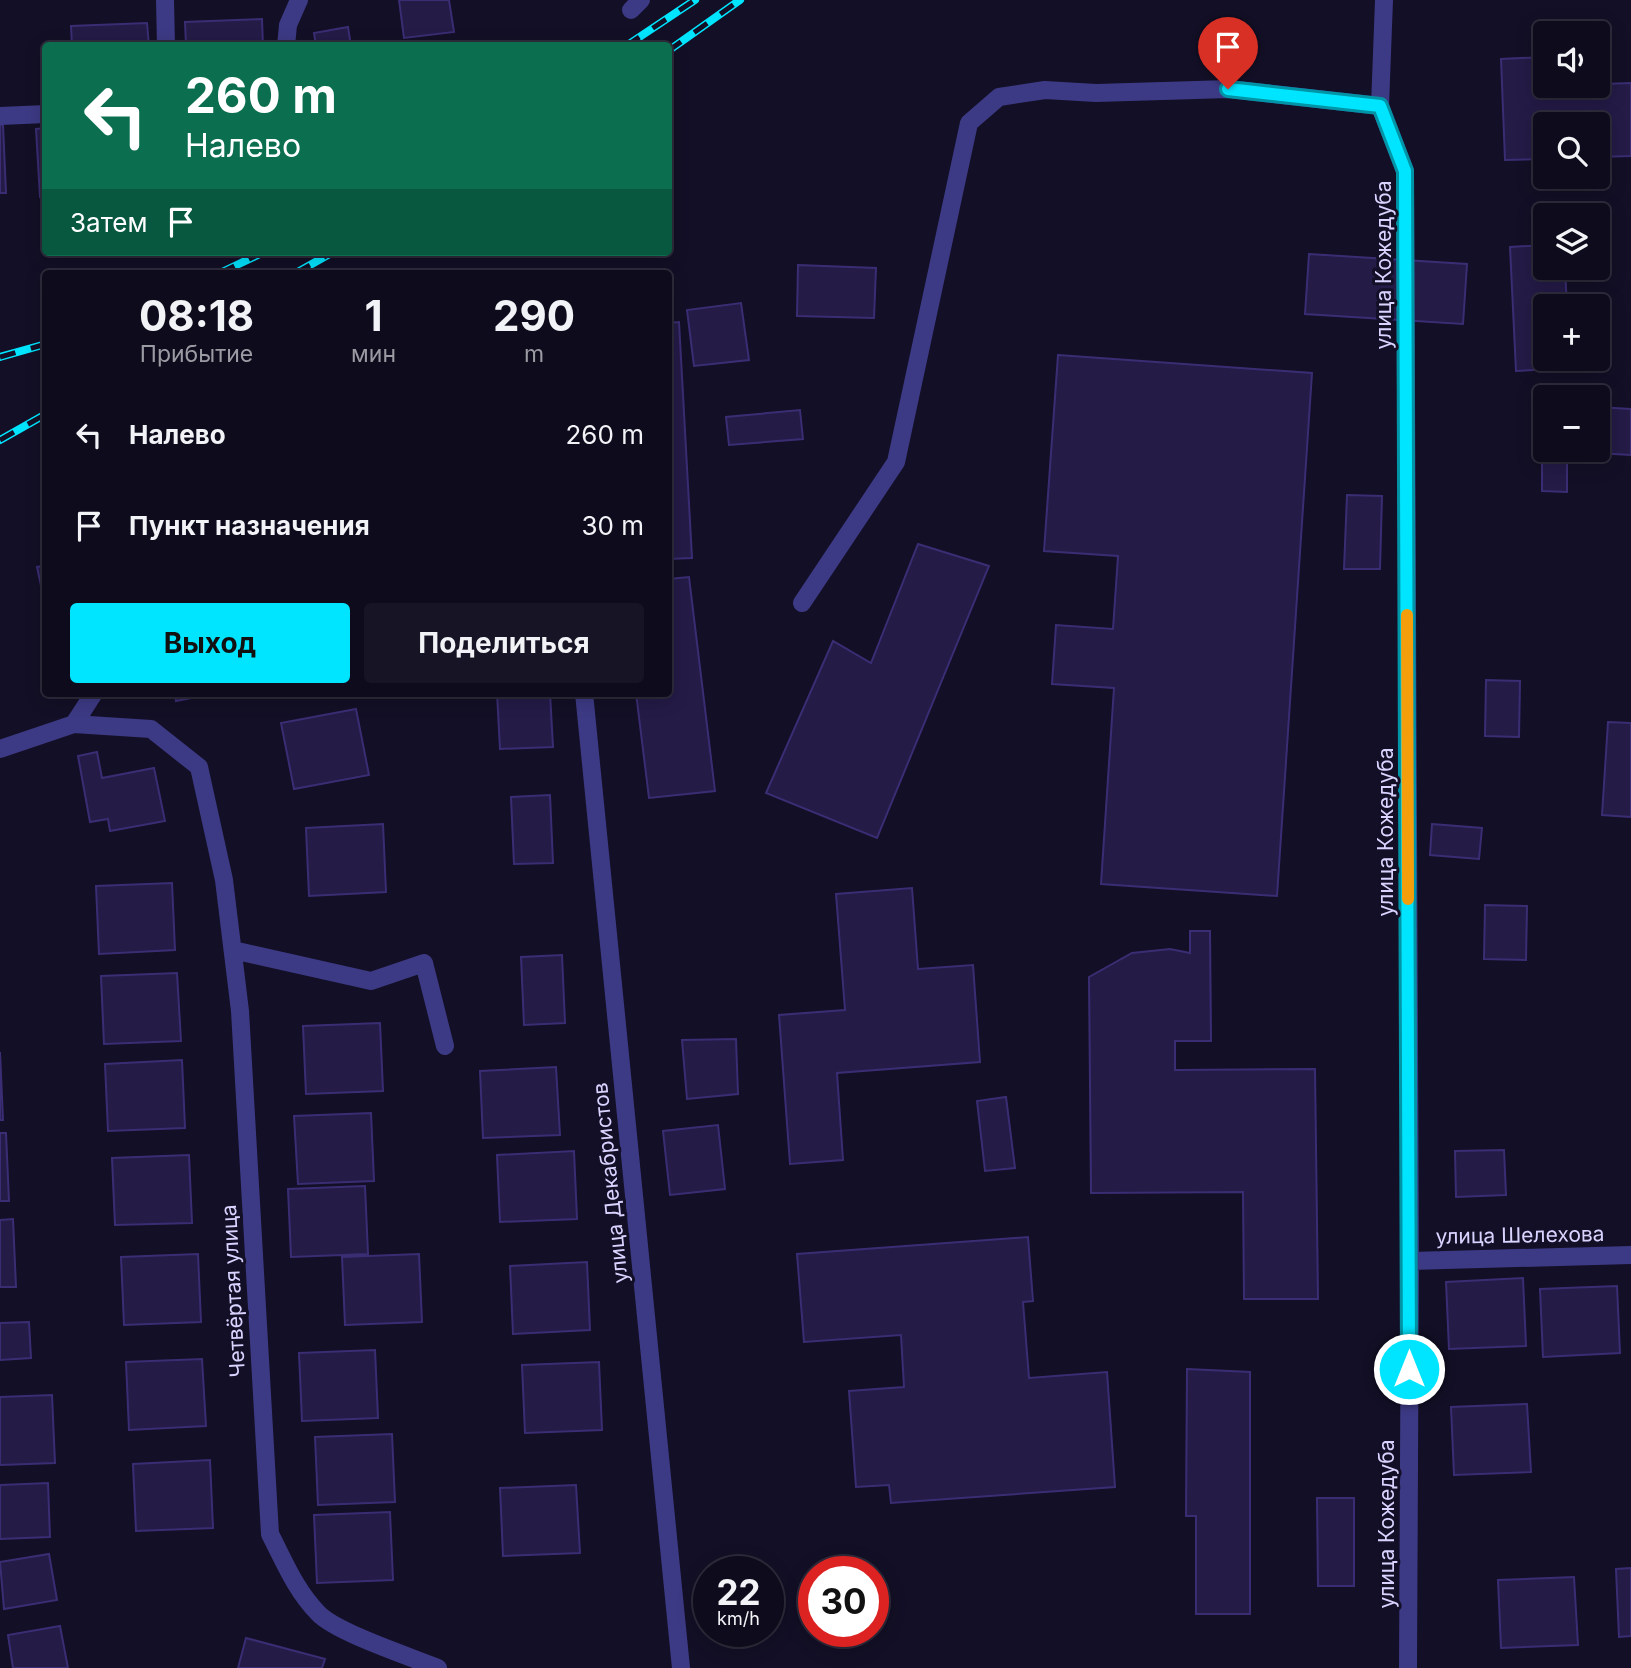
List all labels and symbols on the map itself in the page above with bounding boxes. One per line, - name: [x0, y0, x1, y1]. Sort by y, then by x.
- pin: [1198, 17, 1258, 89]
- street label: улица Кожедуба: [1371, 181, 1396, 349]
- street label: улица Кожедуба: [1373, 748, 1398, 916]
- street label: улица Декабристов: [587, 1081, 633, 1285]
- street label: Четвёртая улица: [216, 1204, 250, 1378]
- street label: улица Шелехова: [1435, 1221, 1605, 1249]
- position arrow: [1372, 1332, 1446, 1406]
- street label: улица Кожедуба: [1374, 1440, 1399, 1608]
- speed limit sign: 30: [798, 1556, 889, 1647]

